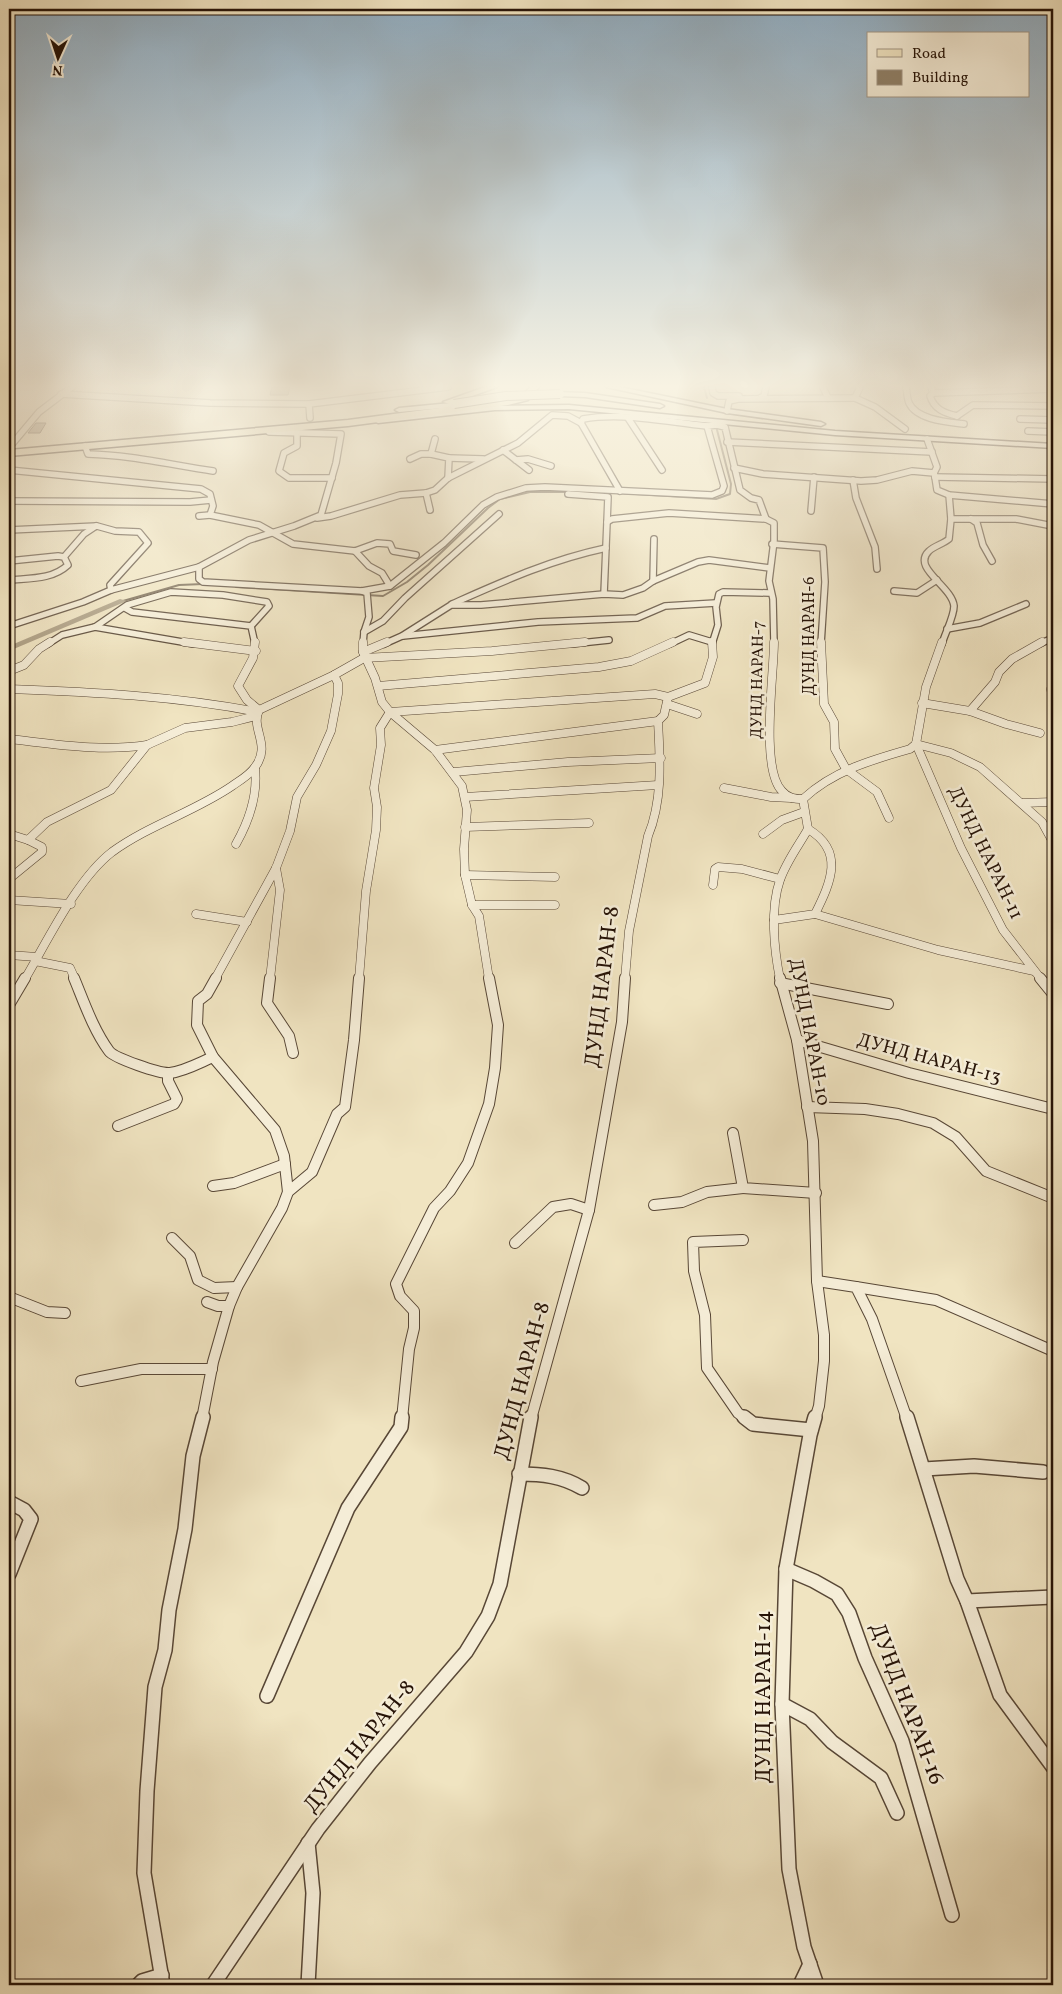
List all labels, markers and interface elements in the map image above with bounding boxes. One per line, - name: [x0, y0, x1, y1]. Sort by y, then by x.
- north arrow: [32, 32, 82, 82]
- legend: [867, 32, 1030, 98]
- text: Road: [912, 44, 946, 65]
- text: N: [52, 60, 63, 79]
- text: Building: [912, 68, 969, 89]
- street label: ДУНД НАРАН-6: [799, 577, 821, 695]
- street label: ДУНД НАРАН-7: [746, 621, 770, 739]
- street label: ДУНД НАРАН-11: [941, 782, 1029, 924]
- street label: ДУНД НАРАН-8: [578, 904, 628, 1070]
- street label: ДУНД НАРАН-10: [782, 956, 836, 1108]
- street label: ДУНД НАРАН-13: [854, 1027, 1004, 1091]
- street label: ДУНД НАРАН-8: [487, 1298, 559, 1464]
- street label: ДУНД НАРАН-14: [749, 1610, 780, 1784]
- street label: ДУНД НАРАН-16: [861, 1619, 951, 1789]
- street label: ДУНД НАРАН-8: [297, 1674, 423, 1820]

